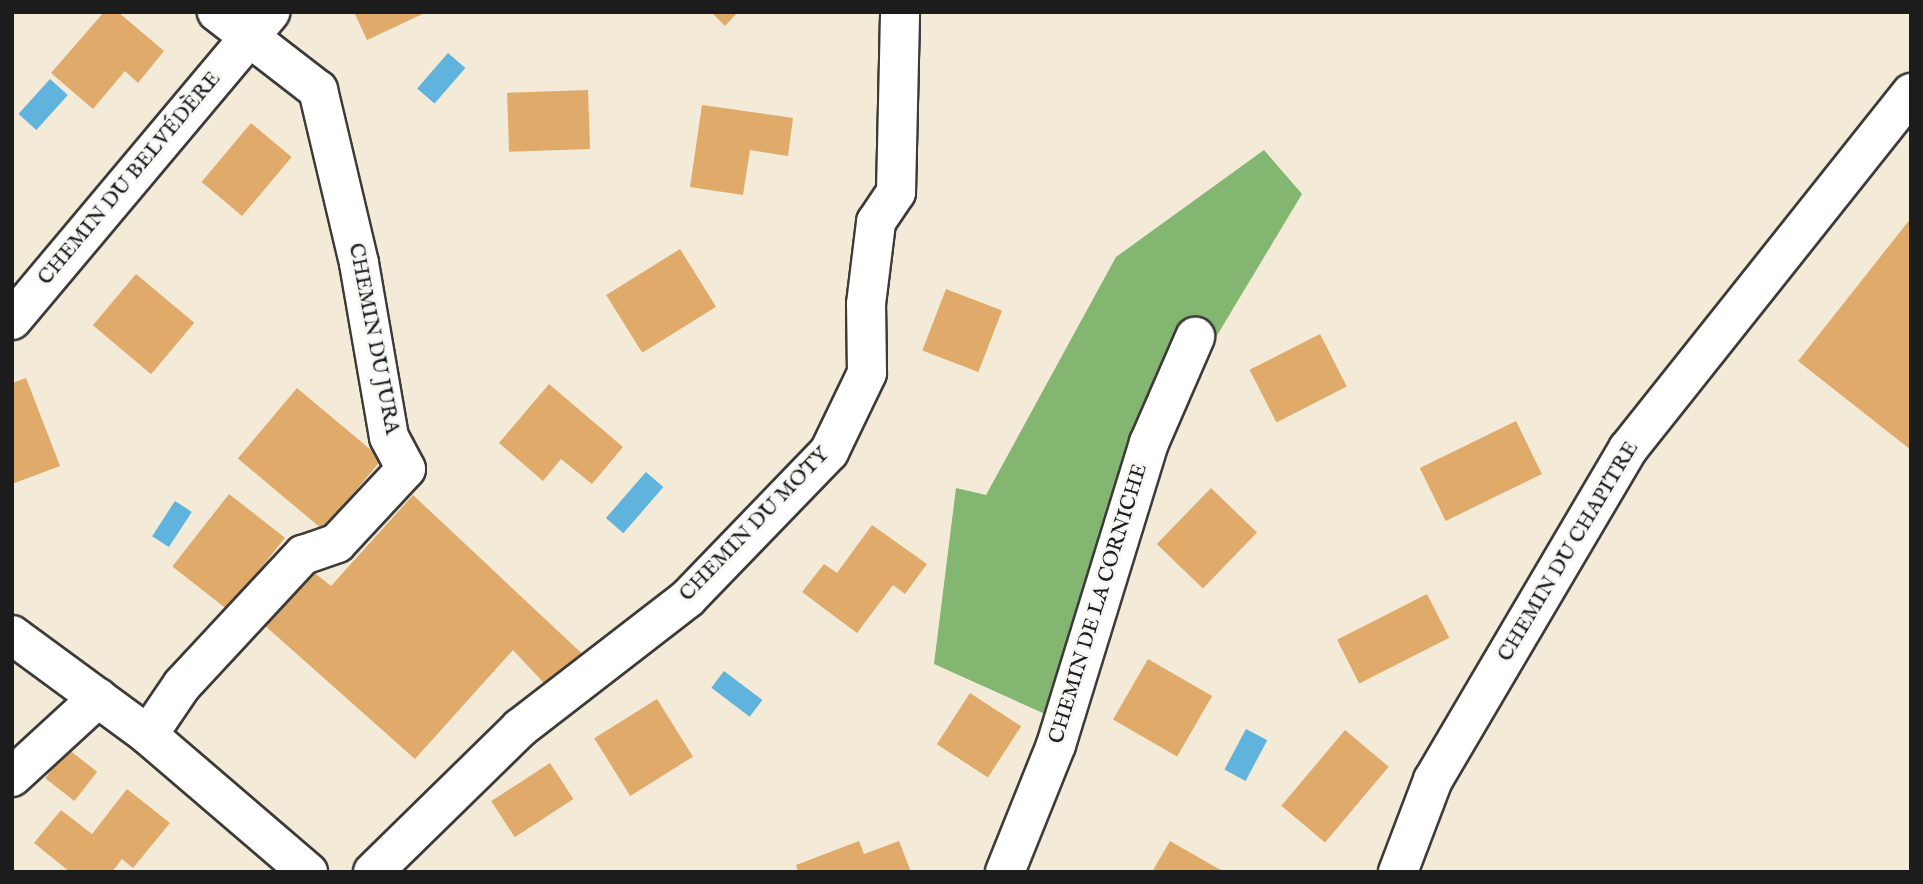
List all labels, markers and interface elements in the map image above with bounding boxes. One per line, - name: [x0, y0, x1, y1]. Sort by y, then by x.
- street label: CHEMIN DU BELVÉDÈRE: [33, 67, 227, 291]
- street label: CHEMIN DU JURA: [342, 241, 404, 437]
- street label: CHEMIN DU CHAPITRE: [1493, 437, 1645, 667]
- street label: CHEMIN DU MOTY: [675, 443, 835, 607]
- street label: CHEMIN DE LA CORNICHE: [1044, 461, 1154, 747]

